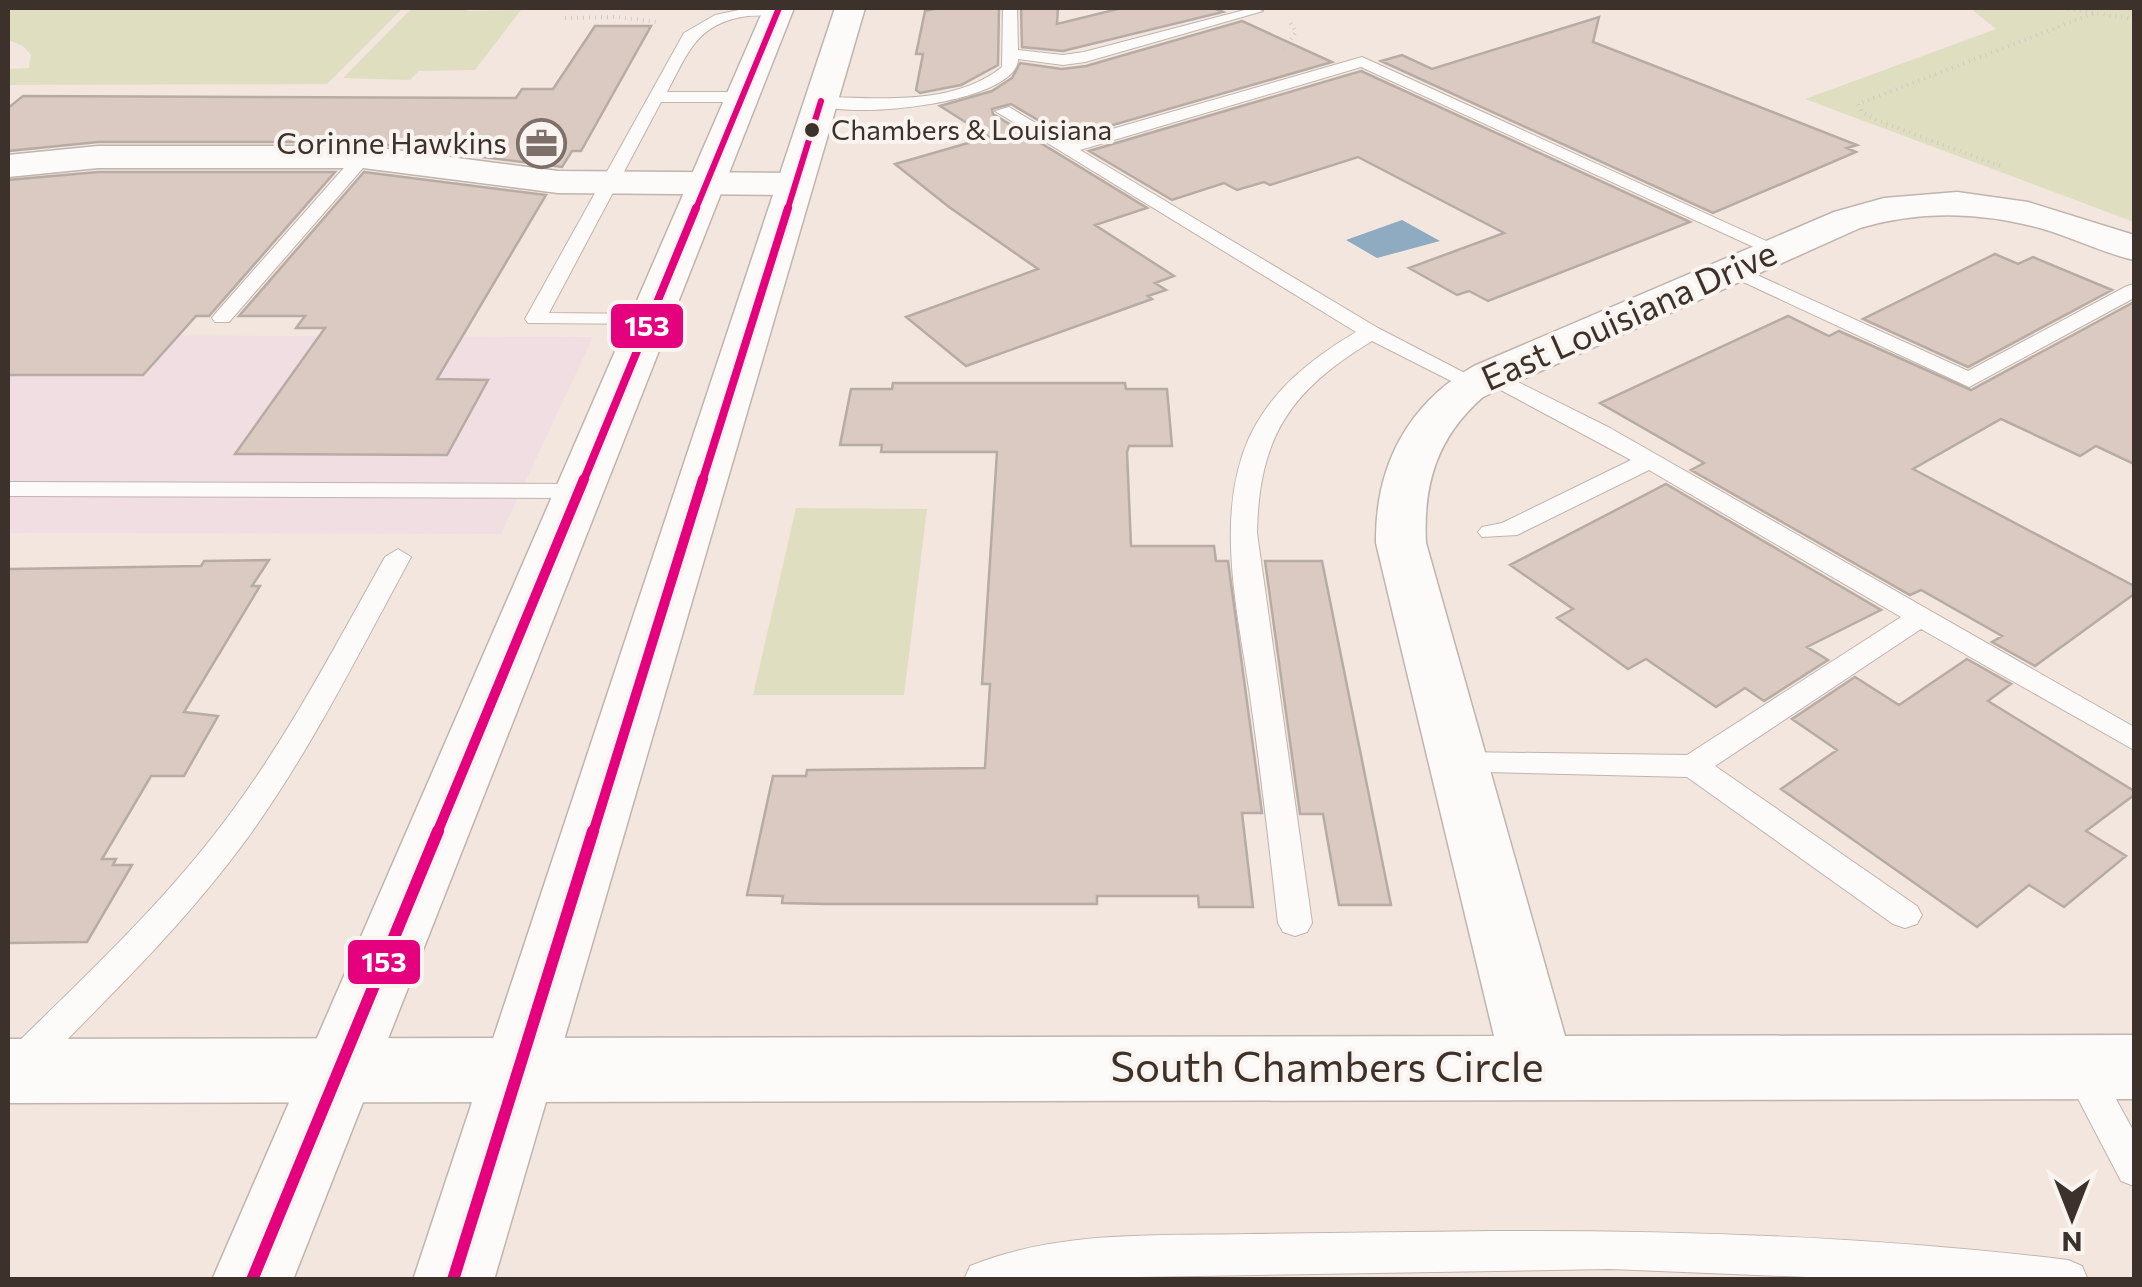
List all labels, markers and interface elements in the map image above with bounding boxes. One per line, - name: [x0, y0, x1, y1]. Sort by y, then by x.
- place label: Chambers & Louisiana: [831, 112, 1112, 146]
- office icon: Corinne Hawkins: [516, 118, 568, 170]
- marker: Chambers & Louisiana: [802, 120, 822, 140]
- place label: Corinne Hawkins: [276, 123, 507, 160]
- street label: East Louisiana Drive: [1474, 229, 1782, 398]
- line badge: 153: [609, 302, 685, 350]
- text: 153: [624, 308, 670, 342]
- line badge: 153: [346, 938, 422, 986]
- text: 153: [361, 944, 407, 978]
- street label: South Chambers Circle: [1110, 1039, 1544, 1091]
- north arrow: [2022, 1167, 2122, 1267]
- text: N: [2062, 1226, 2083, 1260]

